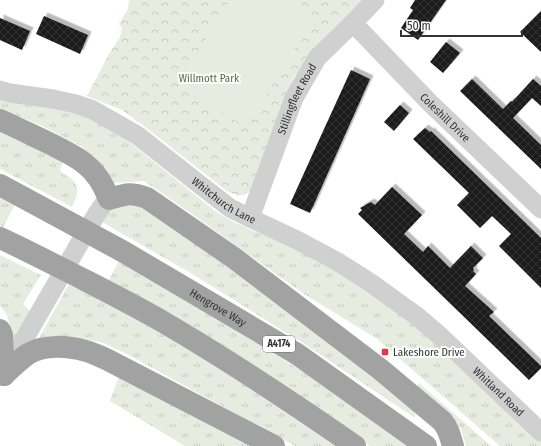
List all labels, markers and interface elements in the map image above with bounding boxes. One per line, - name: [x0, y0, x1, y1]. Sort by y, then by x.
- scale bar: [401, 12, 522, 38]
- text: 50 m: [407, 19, 431, 33]
- street label: Stillingfleet Road: [275, 61, 319, 136]
- park label: Willmott Park: [179, 72, 240, 85]
- street label: Coleshill Drive: [417, 90, 473, 144]
- street label: Whitchurch Lane: [189, 174, 258, 226]
- street label: Hengrove Way: [187, 286, 249, 329]
- road number: A4174: [263, 336, 295, 352]
- place label: Lakeshore Drive: [393, 346, 465, 359]
- marker: Lakeshore Drive: [380, 347, 390, 357]
- street label: Whitland Road: [470, 364, 527, 419]

